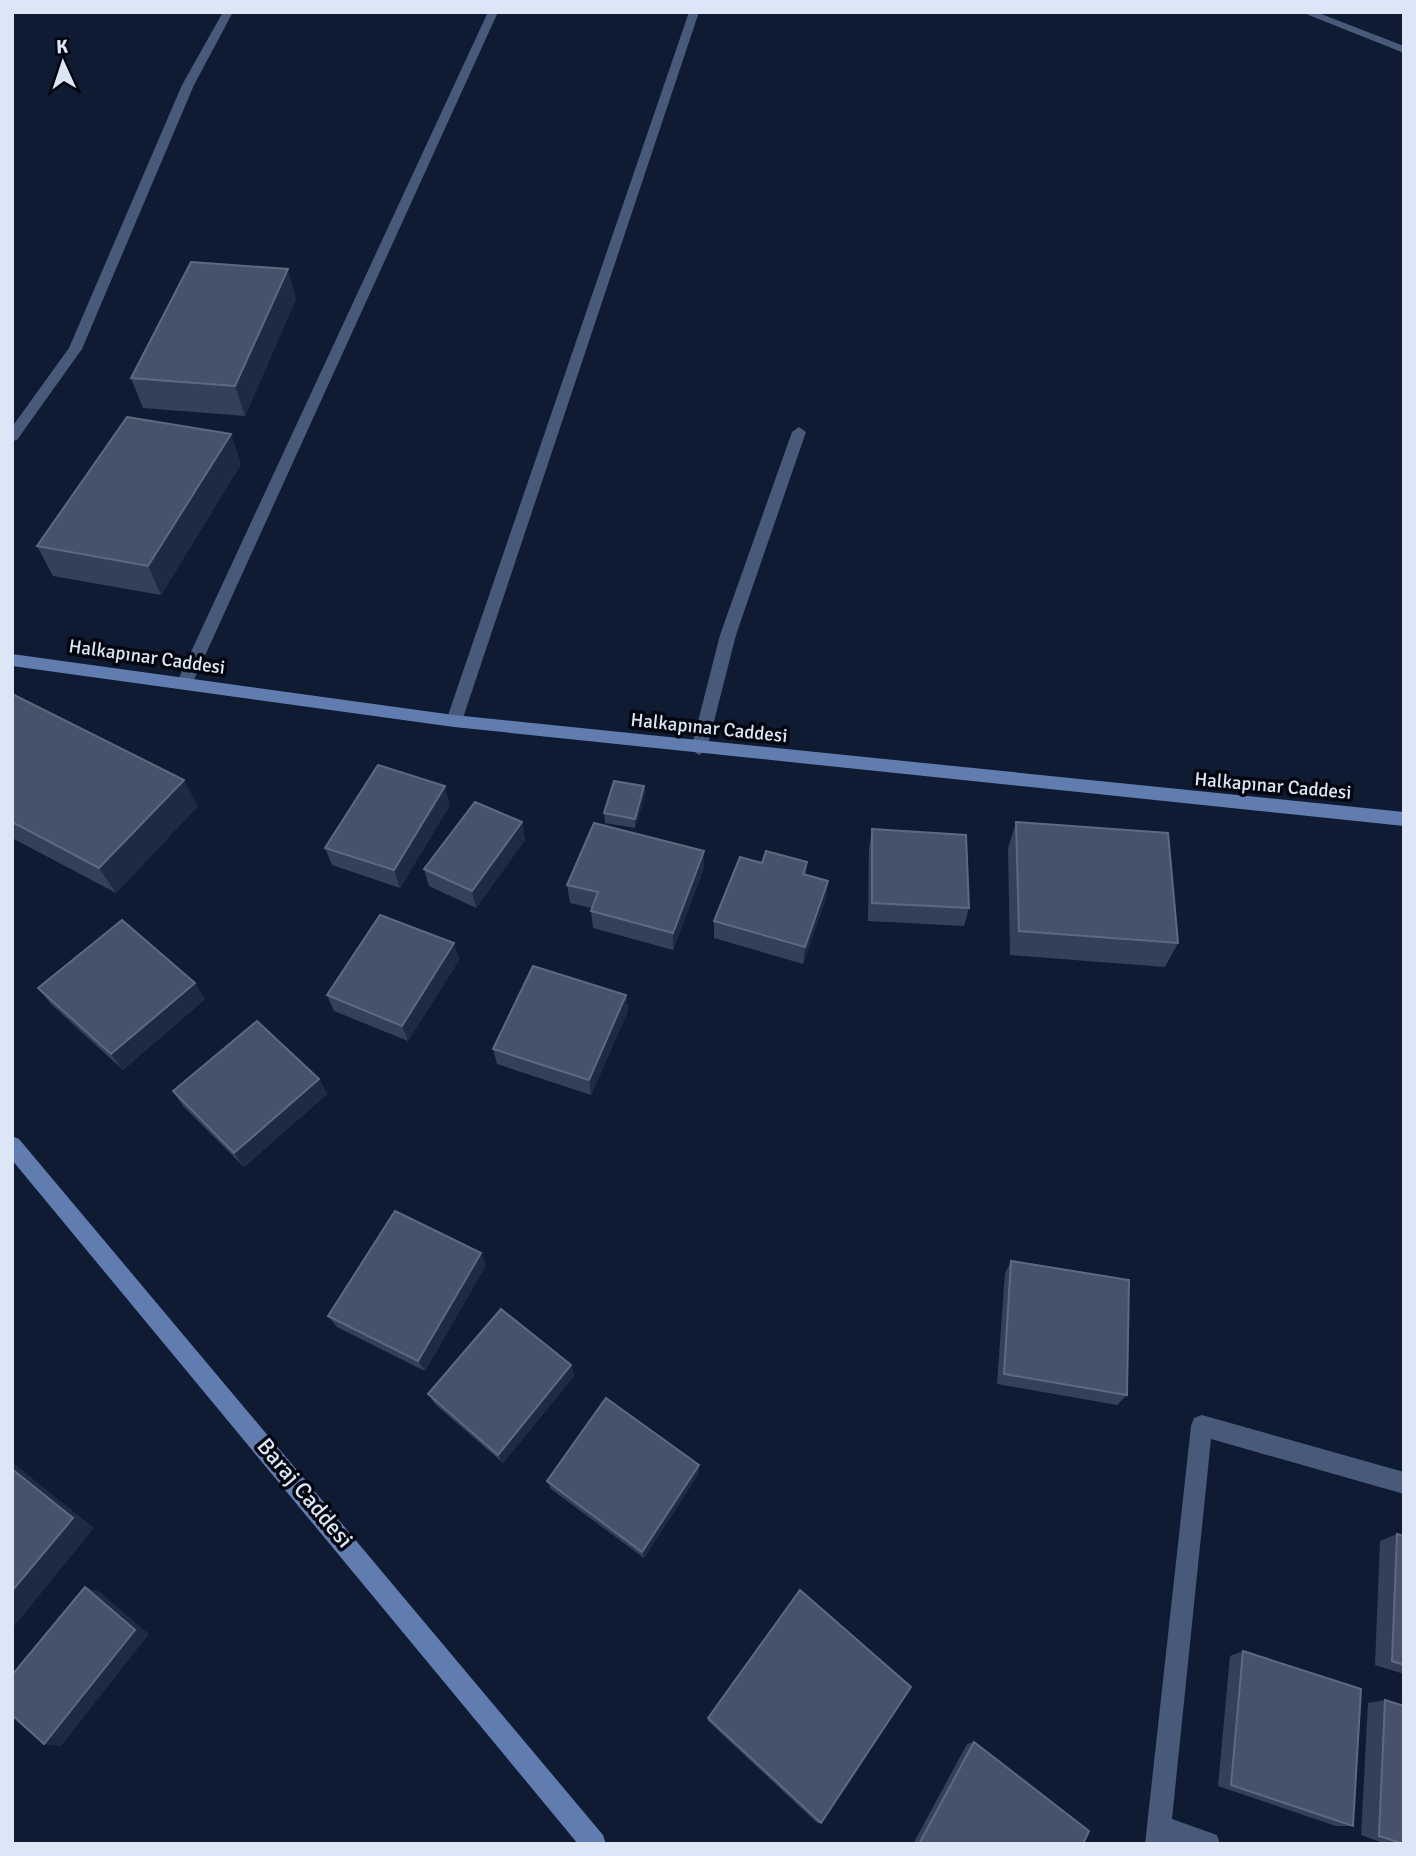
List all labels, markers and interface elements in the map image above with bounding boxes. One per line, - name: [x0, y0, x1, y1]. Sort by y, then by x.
- north arrow: [28, 28, 98, 98]
- text: K: [56, 35, 69, 59]
- street label: Halkapınar Caddesi: [67, 634, 227, 680]
- street label: Halkapınar Caddesi: [629, 708, 789, 748]
- street label: Halkapınar Caddesi: [1193, 767, 1353, 805]
- street label: Baraj Caddesi: [251, 1432, 359, 1554]

